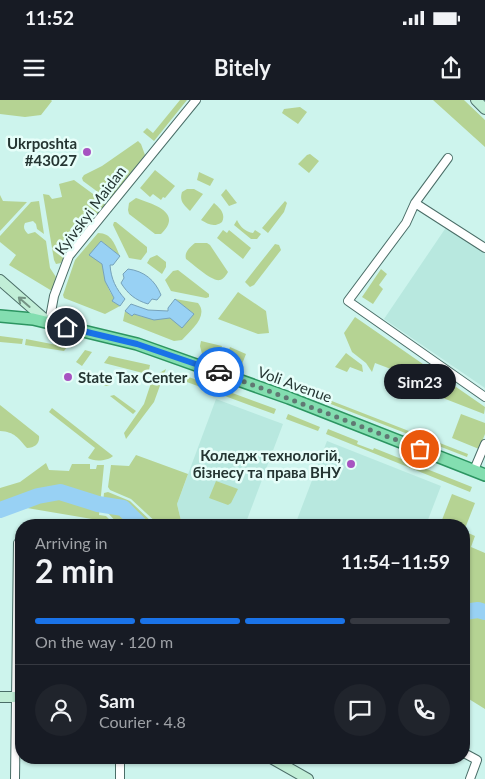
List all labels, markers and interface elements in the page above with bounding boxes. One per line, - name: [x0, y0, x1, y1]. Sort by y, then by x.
- text: 11:52: [25, 6, 74, 29]
- icon: menu: [20, 54, 48, 82]
- text: Bitely: [214, 54, 271, 81]
- icon: share: [437, 54, 465, 82]
- place label: Ukrposhta #43027: [7, 134, 77, 169]
- marker: Ukrposhta #43027: [81, 146, 93, 158]
- street label: Kyivskyi Maidan: [51, 162, 129, 258]
- one-way arrow: [18, 296, 31, 307]
- pin: [45, 306, 87, 348]
- icon: home: [52, 313, 80, 341]
- courier: [194, 347, 244, 397]
- icon: car: [205, 358, 233, 386]
- street label: Voli Avenue: [255, 362, 335, 406]
- callout: Sim23: [384, 364, 456, 399]
- place label: State Tax Center: [78, 368, 188, 386]
- marker: State Tax Center: [62, 371, 74, 383]
- text: Sim23: [398, 372, 442, 391]
- pin: [399, 428, 441, 470]
- icon: bag: [406, 435, 434, 463]
- place label: Коледж технологій, бізнесу та права ВНУ: [193, 446, 341, 481]
- marker: Коледж технологій, бізнесу та права ВНУ: [345, 458, 357, 470]
- text: Arriving in: [35, 533, 108, 552]
- text: 11:54–11:59: [341, 550, 450, 573]
- text: 2 min: [35, 551, 114, 590]
- text: On the way · 120 m: [35, 632, 173, 651]
- button: person: [35, 684, 87, 736]
- button: chat: [334, 684, 386, 736]
- button: phone: [398, 684, 450, 736]
- text: Sam: [99, 689, 135, 712]
- text: Courier · 4.8: [99, 712, 186, 731]

